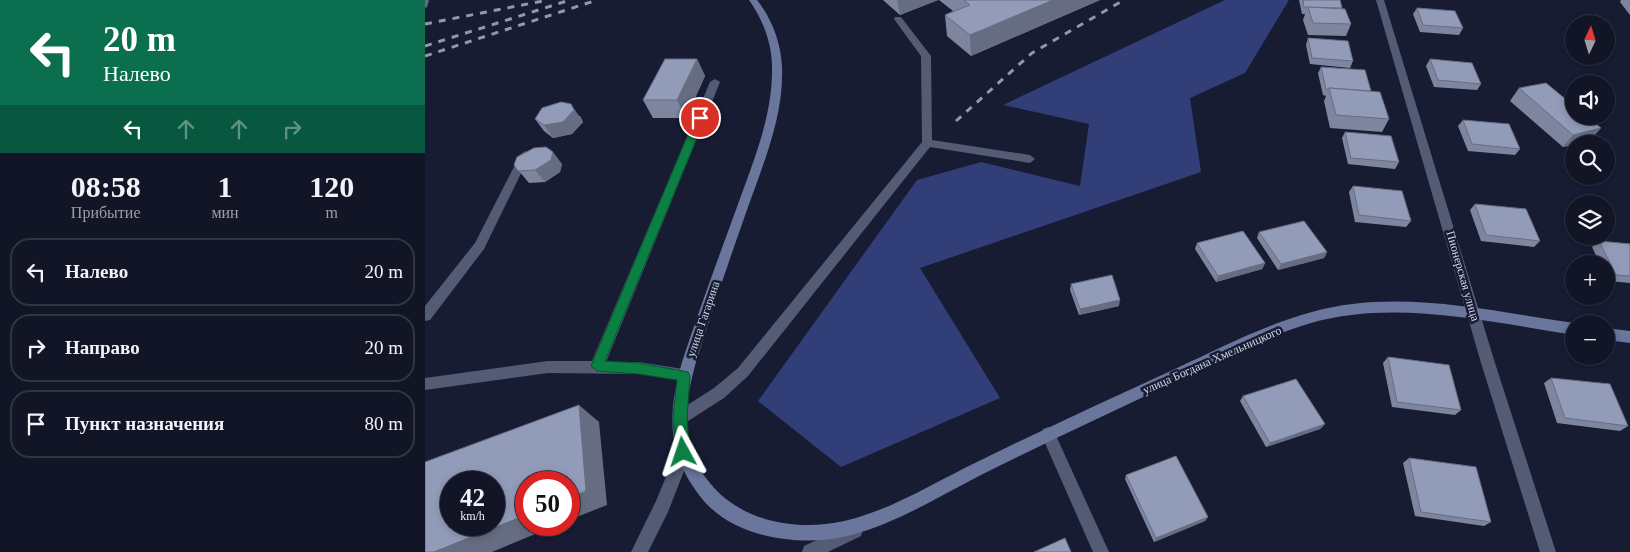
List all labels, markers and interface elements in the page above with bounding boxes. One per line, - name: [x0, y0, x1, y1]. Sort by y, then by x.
- north arrow: [1565, 15, 1615, 65]
- map controls: [1565, 15, 1615, 365]
- icon: left: [20, 20, 85, 85]
- text: 20 m: [103, 20, 176, 59]
- text: Налево: [103, 61, 171, 86]
- button: sound: [1565, 75, 1615, 125]
- pin: [679, 97, 721, 139]
- icon: arrive: [686, 104, 714, 132]
- icon: left: [119, 115, 147, 143]
- icon: ahead: [172, 115, 200, 143]
- icon: ahead: [225, 115, 253, 143]
- icon: right: [278, 115, 306, 143]
- button: search: [1565, 135, 1615, 185]
- text: 08:58: [71, 170, 141, 203]
- text: 1: [218, 170, 233, 203]
- text: 120: [309, 170, 354, 203]
- button: layers: [1565, 195, 1615, 245]
- text: Прибытие: [71, 204, 141, 221]
- text: мин: [211, 204, 239, 221]
- text: m: [326, 204, 338, 221]
- street label: Пионерская улица: [1443, 229, 1483, 323]
- button: +: [1565, 255, 1615, 305]
- icon: left: [22, 258, 50, 286]
- text: Налево: [65, 261, 128, 282]
- text: 20 m: [364, 261, 403, 282]
- street label: улица Гагарина: [684, 279, 723, 359]
- button: −: [1565, 315, 1615, 365]
- street label: улица Богдана Хмельницкого: [1141, 323, 1283, 397]
- icon: right: [22, 334, 50, 362]
- text: Направо: [65, 337, 140, 358]
- text: 20 m: [364, 337, 403, 358]
- icon: arrive: [22, 410, 50, 438]
- text: Пункт назначения: [65, 413, 224, 434]
- text: 80 m: [364, 413, 403, 434]
- position arrow: [656, 425, 708, 477]
- speed limit sign: 50: [515, 471, 580, 536]
- text: 42: [460, 484, 485, 511]
- text: km/h: [460, 509, 485, 523]

